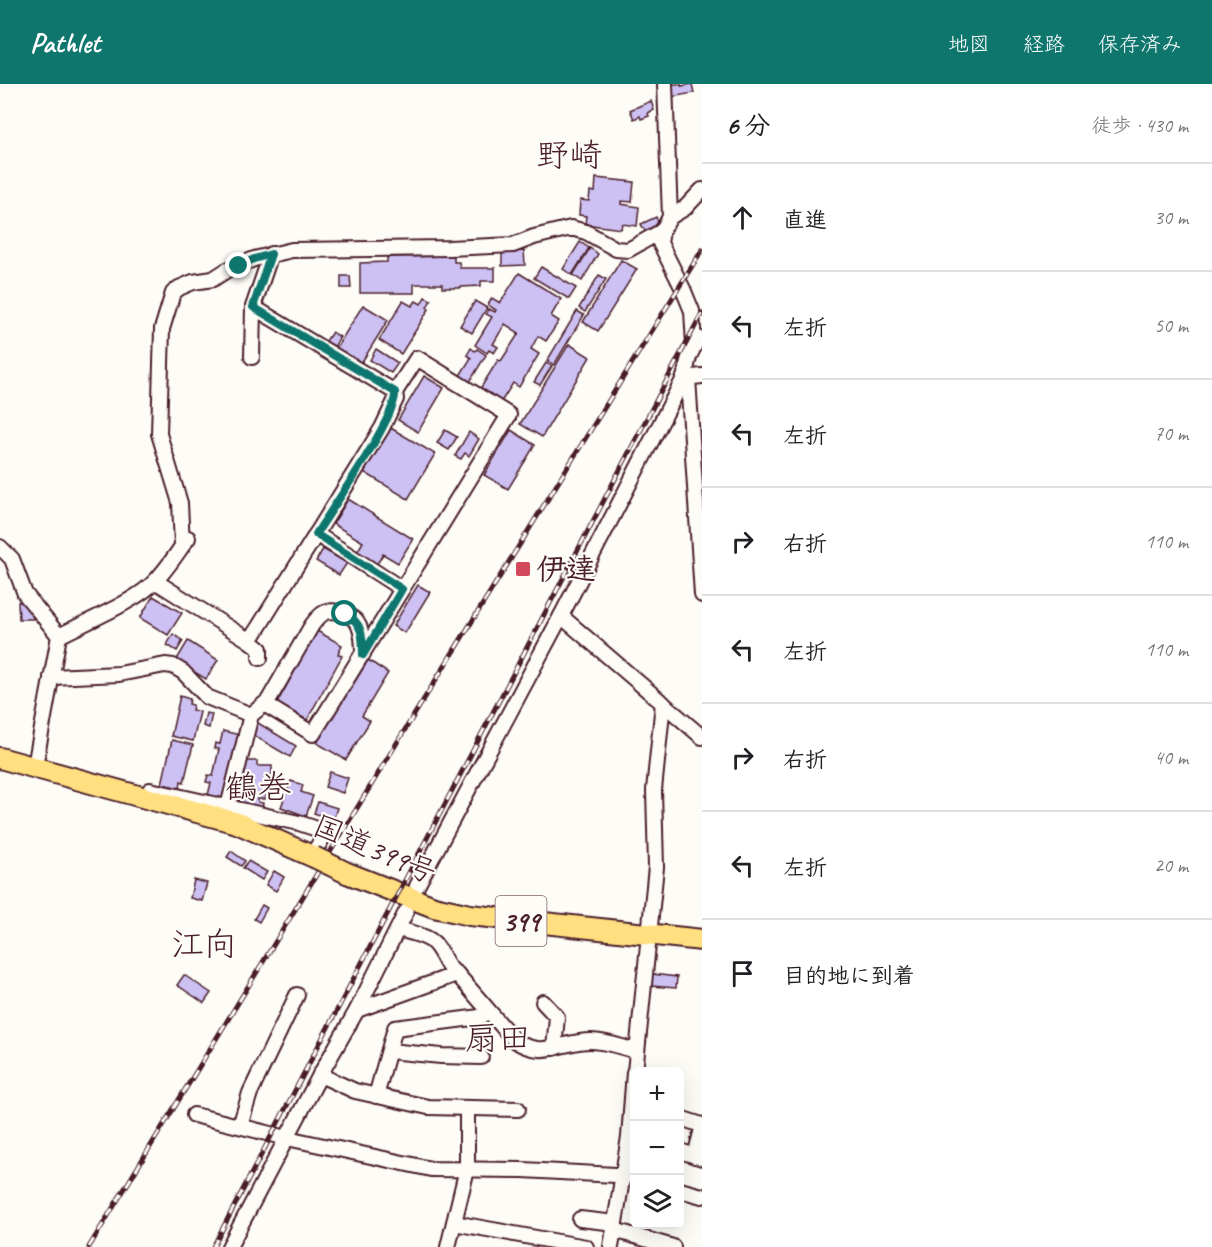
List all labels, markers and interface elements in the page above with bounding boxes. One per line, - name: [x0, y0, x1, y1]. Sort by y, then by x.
- text: Pathlet: [30, 25, 100, 60]
- text: 地図: [948, 31, 990, 57]
- text: 経路: [1023, 31, 1065, 57]
- text: 保存済み: [1098, 31, 1182, 57]
- text: 6 分: [726, 109, 771, 142]
- text: 徒歩 · 430 m: [1092, 113, 1188, 138]
- district label: 野崎: [536, 134, 602, 176]
- icon: ahead: [726, 201, 759, 234]
- text: 30 m: [1154, 205, 1188, 230]
- text: 直進: [783, 206, 827, 234]
- route end: [225, 252, 251, 278]
- icon: left: [726, 309, 759, 342]
- text: 50 m: [1154, 313, 1188, 338]
- text: 左折: [783, 314, 827, 342]
- icon: left: [726, 417, 759, 450]
- text: 70 m: [1154, 421, 1188, 446]
- text: 左折: [783, 422, 827, 450]
- icon: right: [726, 525, 759, 558]
- text: 110 m: [1145, 529, 1188, 554]
- text: 右折: [783, 530, 827, 558]
- place label: 伊達: [536, 550, 596, 588]
- marker: 伊達: [514, 560, 532, 578]
- route start: [331, 600, 357, 626]
- icon: left: [726, 633, 759, 666]
- text: 110 m: [1145, 637, 1188, 662]
- text: 左折: [783, 638, 827, 666]
- icon: right: [726, 741, 759, 774]
- text: 40 m: [1154, 745, 1188, 770]
- text: 右折: [783, 746, 827, 774]
- district label: 鶴巻: [225, 766, 291, 808]
- street label: 国道399号: [308, 806, 442, 892]
- icon: left: [726, 849, 759, 882]
- text: 20 m: [1154, 853, 1188, 878]
- text: 左折: [783, 854, 827, 882]
- road number: 399: [496, 896, 546, 946]
- district label: 江向: [171, 923, 237, 965]
- icon: arrive: [726, 957, 759, 990]
- text: 目的地に到着: [783, 962, 915, 990]
- district label: 扇田: [465, 1017, 531, 1059]
- map controls: [630, 1067, 684, 1229]
- button: +: [630, 1067, 684, 1121]
- button: −: [630, 1121, 684, 1175]
- button: layers: [630, 1175, 684, 1229]

